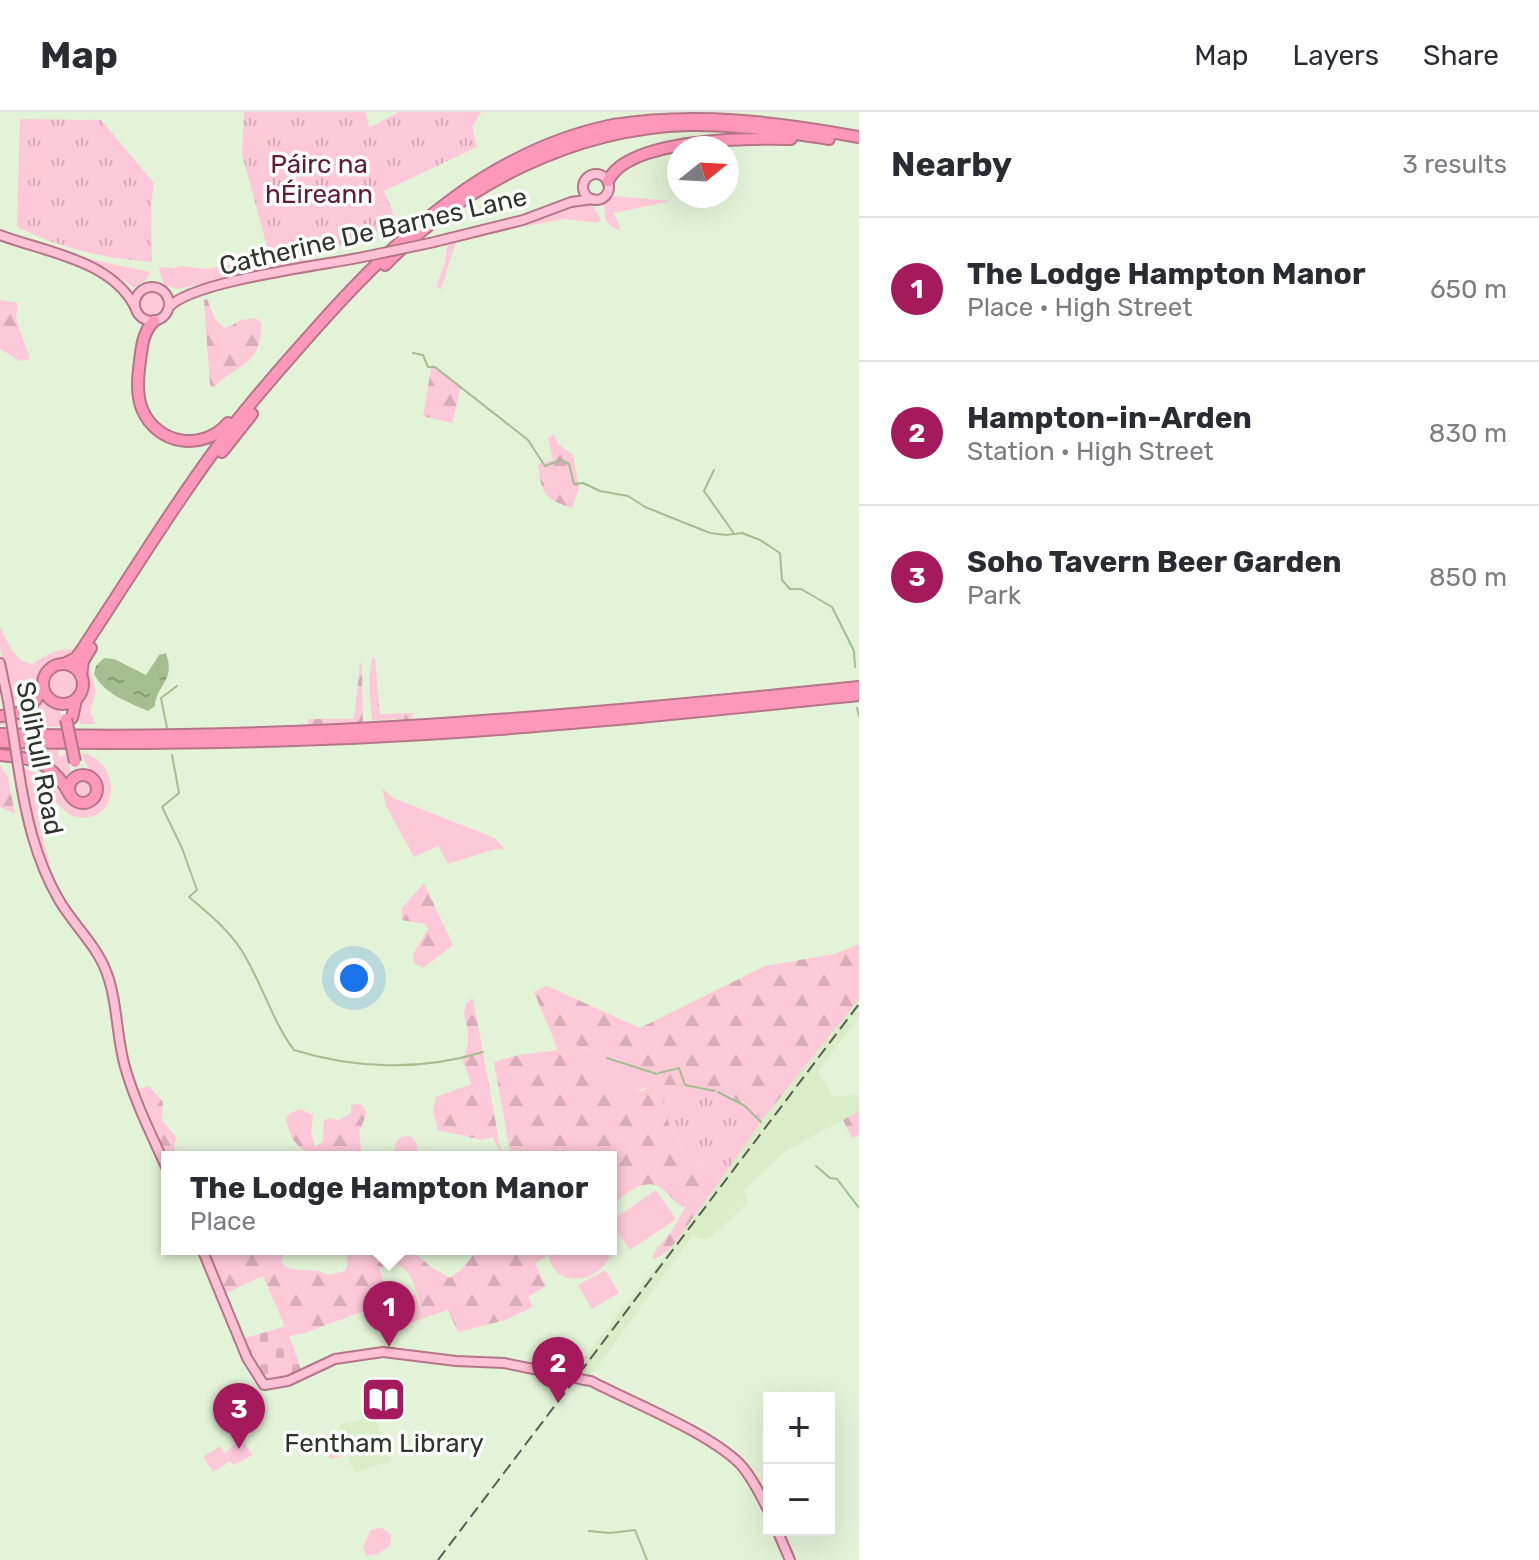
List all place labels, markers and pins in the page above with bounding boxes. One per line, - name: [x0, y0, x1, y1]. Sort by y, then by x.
- pin: 1: [363, 1281, 415, 1347]
- pin: 2: [532, 1337, 584, 1403]
- library icon: Fentham Library: [360, 1376, 408, 1424]
- pin: 3: [213, 1383, 265, 1449]
- place label: Fentham Library: [284, 1428, 484, 1459]

